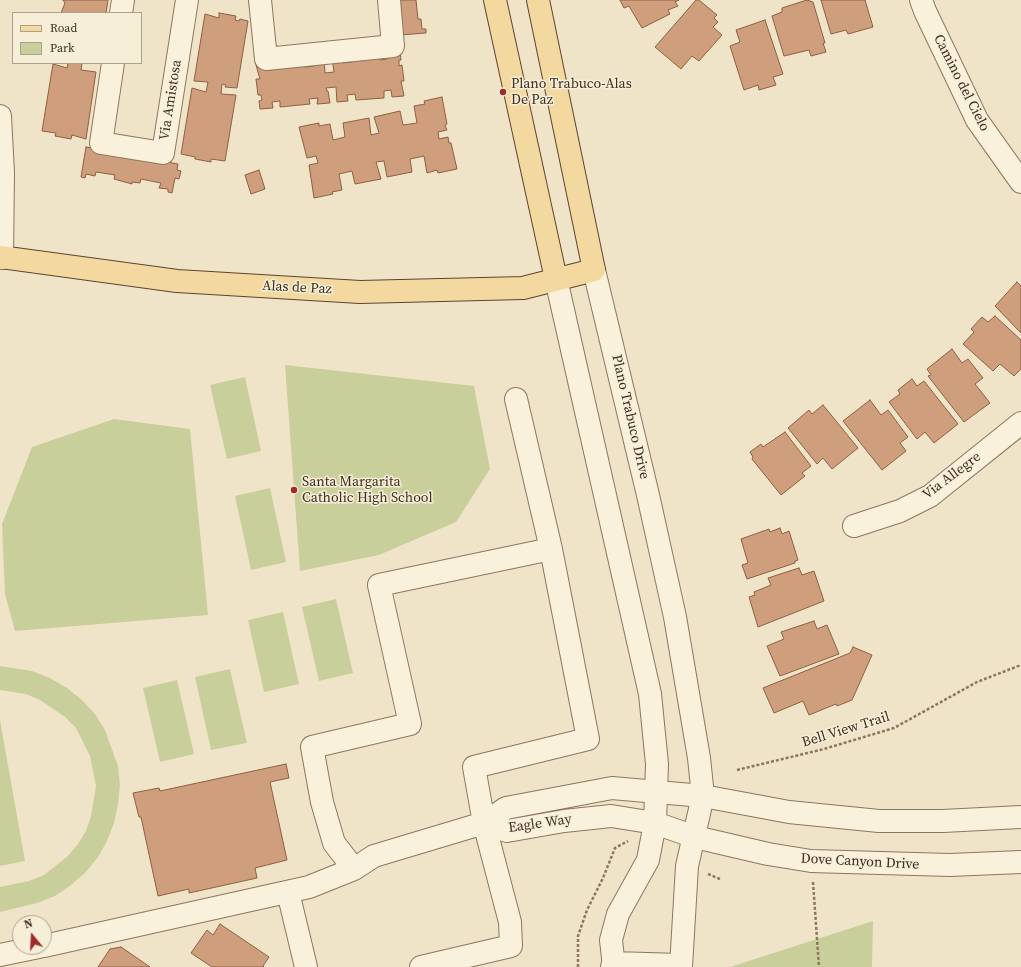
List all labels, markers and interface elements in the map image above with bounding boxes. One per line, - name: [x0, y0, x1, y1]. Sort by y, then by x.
- legend: [12, 12, 142, 64]
- text: Road: [50, 20, 77, 36]
- street label: Camino del Cielo: [929, 32, 993, 134]
- text: Park: [50, 40, 75, 56]
- street label: Via Amistosa: [156, 59, 186, 141]
- place label: Plano Trabuco-Alas De Paz: [511, 76, 632, 108]
- marker: Plano Trabuco-Alas De Paz: [498, 87, 508, 97]
- street label: Alas de Paz: [262, 278, 332, 298]
- street label: Plano Trabuco Drive: [608, 353, 652, 481]
- street label: Via Allegre: [920, 449, 984, 503]
- place label: Santa Margarita Catholic High School: [302, 474, 433, 506]
- marker: Santa Margarita Catholic High School: [289, 485, 299, 495]
- street label: Bell View Trail: [800, 709, 892, 751]
- street label: Eagle Way: [507, 811, 573, 837]
- street label: Dove Canyon Drive: [800, 851, 920, 873]
- north arrow: [12, 915, 52, 955]
- text: N: [22, 916, 35, 932]

